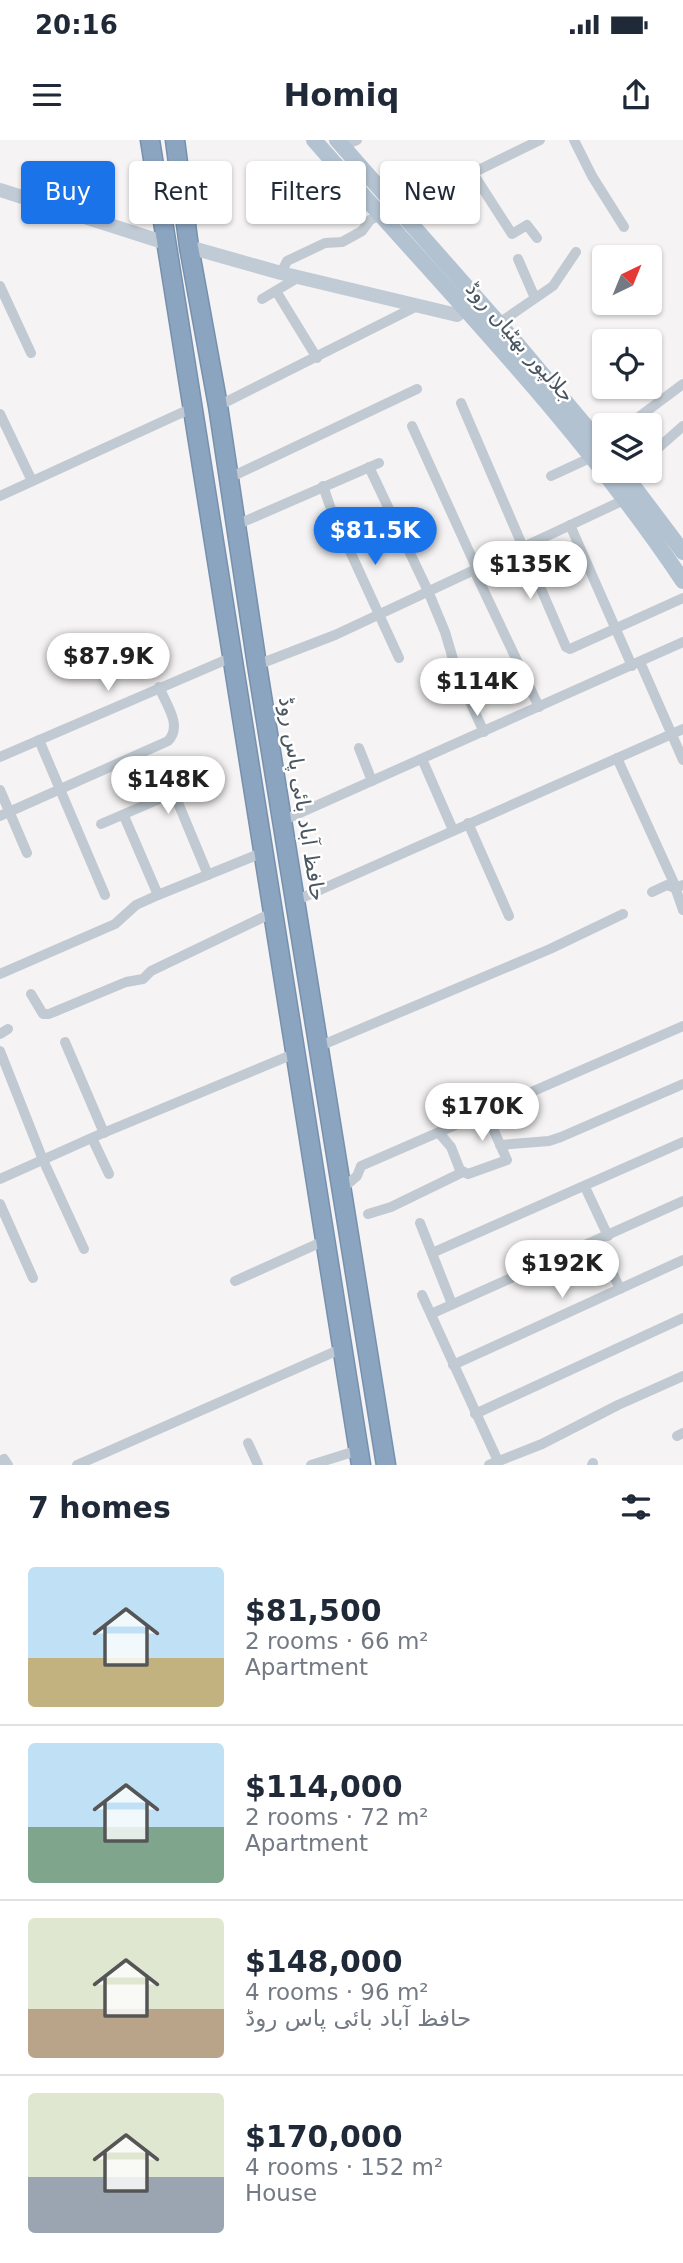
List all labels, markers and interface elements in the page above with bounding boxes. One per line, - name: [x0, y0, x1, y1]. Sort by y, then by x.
- text: 20:16: [35, 10, 118, 40]
- icon: menu: [28, 76, 66, 114]
- text: Homiq: [284, 76, 399, 114]
- icon: share: [617, 76, 655, 114]
- chip: Buy: [21, 161, 115, 224]
- chip: Rent: [129, 161, 232, 224]
- chip: Filters: [246, 161, 366, 224]
- chip: New: [380, 161, 480, 224]
- north arrow: [592, 245, 662, 315]
- map controls: [592, 245, 662, 483]
- street label: جلالپور بھٹیاں روڈ: [461, 277, 579, 407]
- button: locate: [592, 329, 662, 399]
- button: layers: [592, 413, 662, 483]
- pin: $81.5K: [318, 508, 432, 567]
- text: $81.5K: [330, 517, 420, 543]
- pin: $135K: [481, 542, 579, 601]
- text: $135K: [489, 551, 571, 577]
- pin: $87.9K: [51, 634, 165, 693]
- text: $87.9K: [63, 643, 153, 669]
- pin: $114K: [428, 658, 526, 718]
- text: $114K: [436, 668, 518, 694]
- street label: حافظ آباد بائی پاس روڈ: [274, 695, 331, 903]
- pin: $148K: [119, 756, 217, 816]
- text: $148K: [127, 766, 209, 792]
- pin: $170K: [433, 1084, 531, 1143]
- text: $170K: [441, 1093, 523, 1119]
- pin: $192K: [513, 1240, 611, 1300]
- text: $192K: [521, 1250, 603, 1276]
- icon: filters: [617, 1488, 655, 1526]
- text: 7 homes: [28, 1490, 171, 1525]
- text: $81,500: [245, 1593, 382, 1628]
- icon: home: [84, 1595, 168, 1679]
- text: 2 rooms · 66 m²: [245, 1628, 429, 1654]
- text: Apartment: [245, 1654, 368, 1680]
- text: $114,000: [245, 1769, 403, 1804]
- icon: home: [84, 1771, 168, 1855]
- text: 2 rooms · 72 m²: [245, 1804, 429, 1830]
- text: Apartment: [245, 1830, 368, 1856]
- text: $148,000: [245, 1944, 403, 1979]
- icon: home: [84, 1946, 168, 2030]
- text: 4 rooms · 96 m²: [245, 1979, 429, 2005]
- text: حافظ آباد بائی پاس روڈ: [245, 2005, 471, 2031]
- text: $170,000: [245, 2119, 403, 2154]
- icon: home: [84, 2121, 168, 2205]
- text: 4 rooms · 152 m²: [245, 2154, 443, 2180]
- text: House: [245, 2180, 317, 2206]

